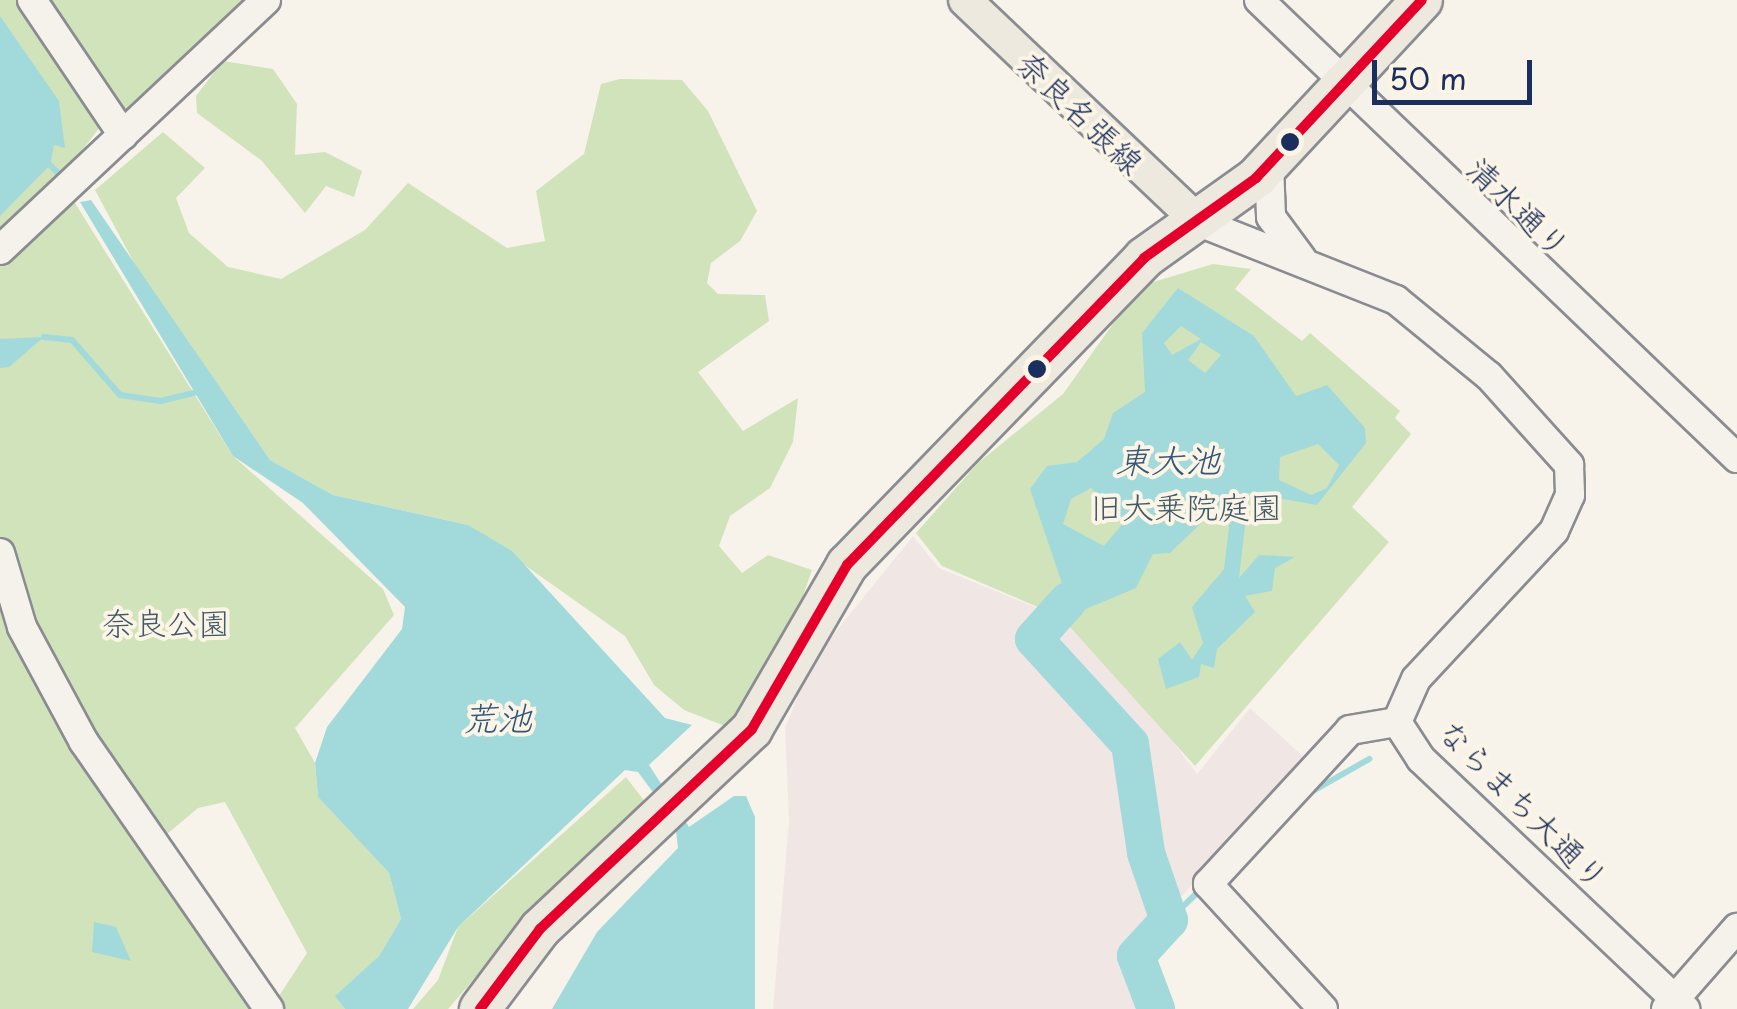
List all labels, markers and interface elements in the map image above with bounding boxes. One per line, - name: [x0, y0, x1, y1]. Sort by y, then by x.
- scale bar: [1377, 40, 1537, 102]
- street label: 奈良名張線: [1010, 43, 1152, 181]
- text: 50 m: [1389, 55, 1467, 100]
- unlabelled marker: [1280, 132, 1300, 152]
- street label: 清水通り: [1460, 149, 1578, 265]
- unlabelled marker: [1027, 359, 1047, 379]
- water label: 東大池: [1116, 438, 1220, 480]
- park label: 旧大乗院庭園: [1090, 487, 1282, 525]
- park label: 奈良公園: [102, 603, 230, 641]
- water label: 荒池: [462, 696, 532, 738]
- street label: ならまち大通り: [1431, 711, 1617, 897]

